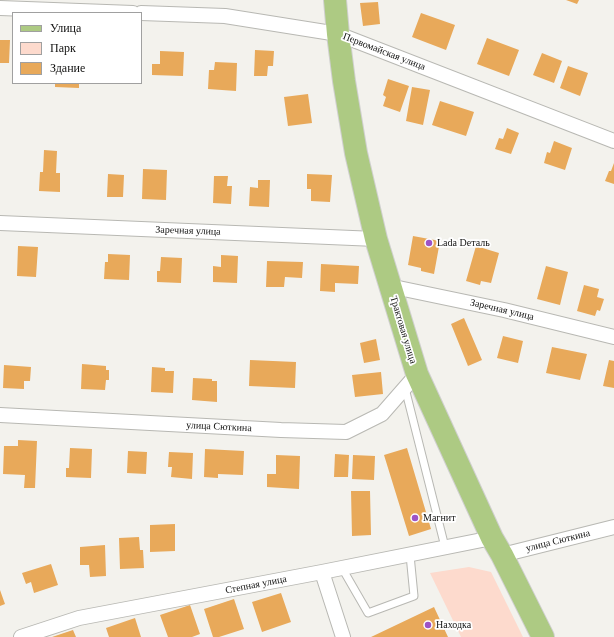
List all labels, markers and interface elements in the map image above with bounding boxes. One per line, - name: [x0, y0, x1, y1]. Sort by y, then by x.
- legend: [12, 12, 142, 84]
- text: Улица: [50, 21, 81, 35]
- street label: Первомайская улица: [341, 31, 427, 73]
- text: Парк: [50, 41, 76, 55]
- text: Здание: [50, 61, 85, 75]
- street label: Заречная улица: [155, 224, 221, 238]
- place label: Lada Dеталь: [437, 237, 490, 249]
- marker: Lada Dеталь: [424, 238, 434, 248]
- street label: Трактовая улица: [387, 295, 419, 365]
- street label: Заречная улица: [469, 297, 535, 323]
- street label: улица Сюткина: [186, 419, 252, 435]
- place label: Магнит: [423, 512, 456, 524]
- marker: Магнит: [410, 513, 420, 523]
- street label: улица Сюткина: [525, 527, 591, 555]
- street label: Степная улица: [224, 573, 288, 597]
- place label: Находка: [436, 619, 471, 631]
- marker: Находка: [423, 620, 433, 630]

